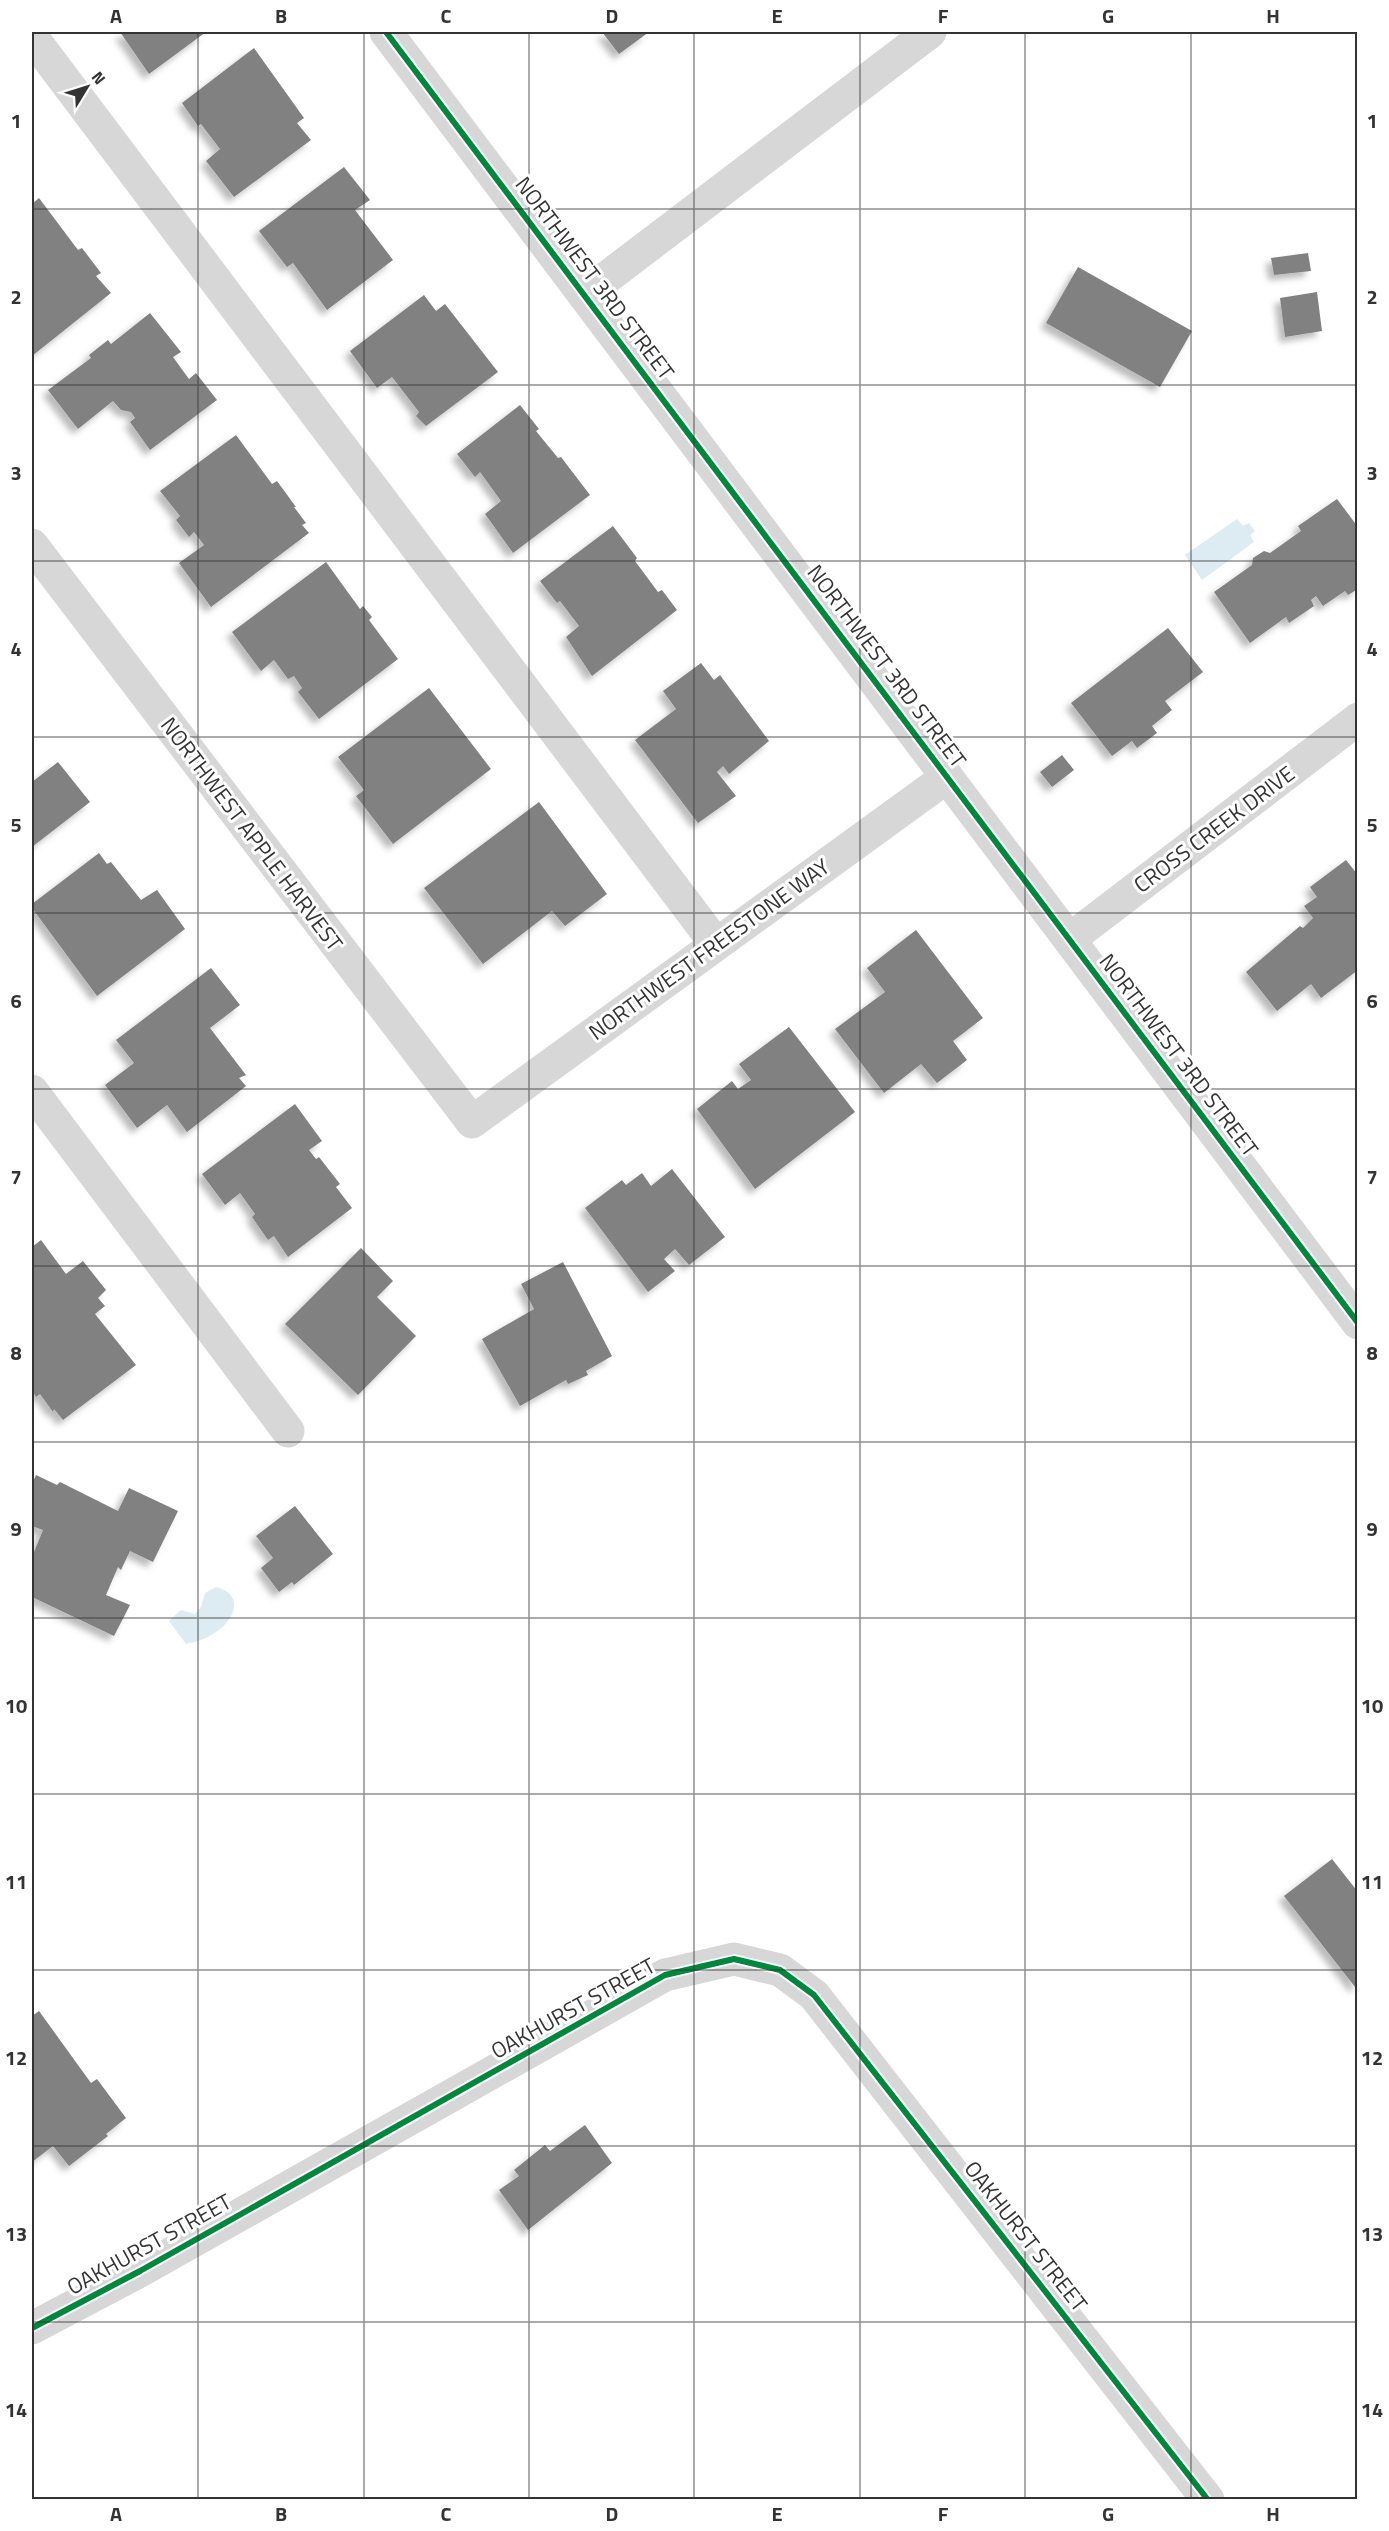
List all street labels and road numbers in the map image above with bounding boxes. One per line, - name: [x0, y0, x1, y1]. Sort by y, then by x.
- street label: NORTHWEST 3RD STREET: [507, 169, 683, 387]
- street label: NORTHWEST 3RD STREET: [799, 557, 975, 775]
- street label: NORTHWEST APPLE HARVEST: [153, 710, 352, 959]
- street label: CROSS CREEK DRIVE: [1126, 757, 1302, 901]
- street label: NORTHWEST FREESTONE WAY: [581, 850, 837, 1048]
- street label: NORTHWEST 3RD STREET: [1091, 946, 1267, 1164]
- street label: OAKHURST STREET: [484, 1948, 662, 2067]
- street label: OAKHURST STREET: [956, 2153, 1096, 2319]
- street label: OAKHURST STREET: [60, 2184, 238, 2303]

